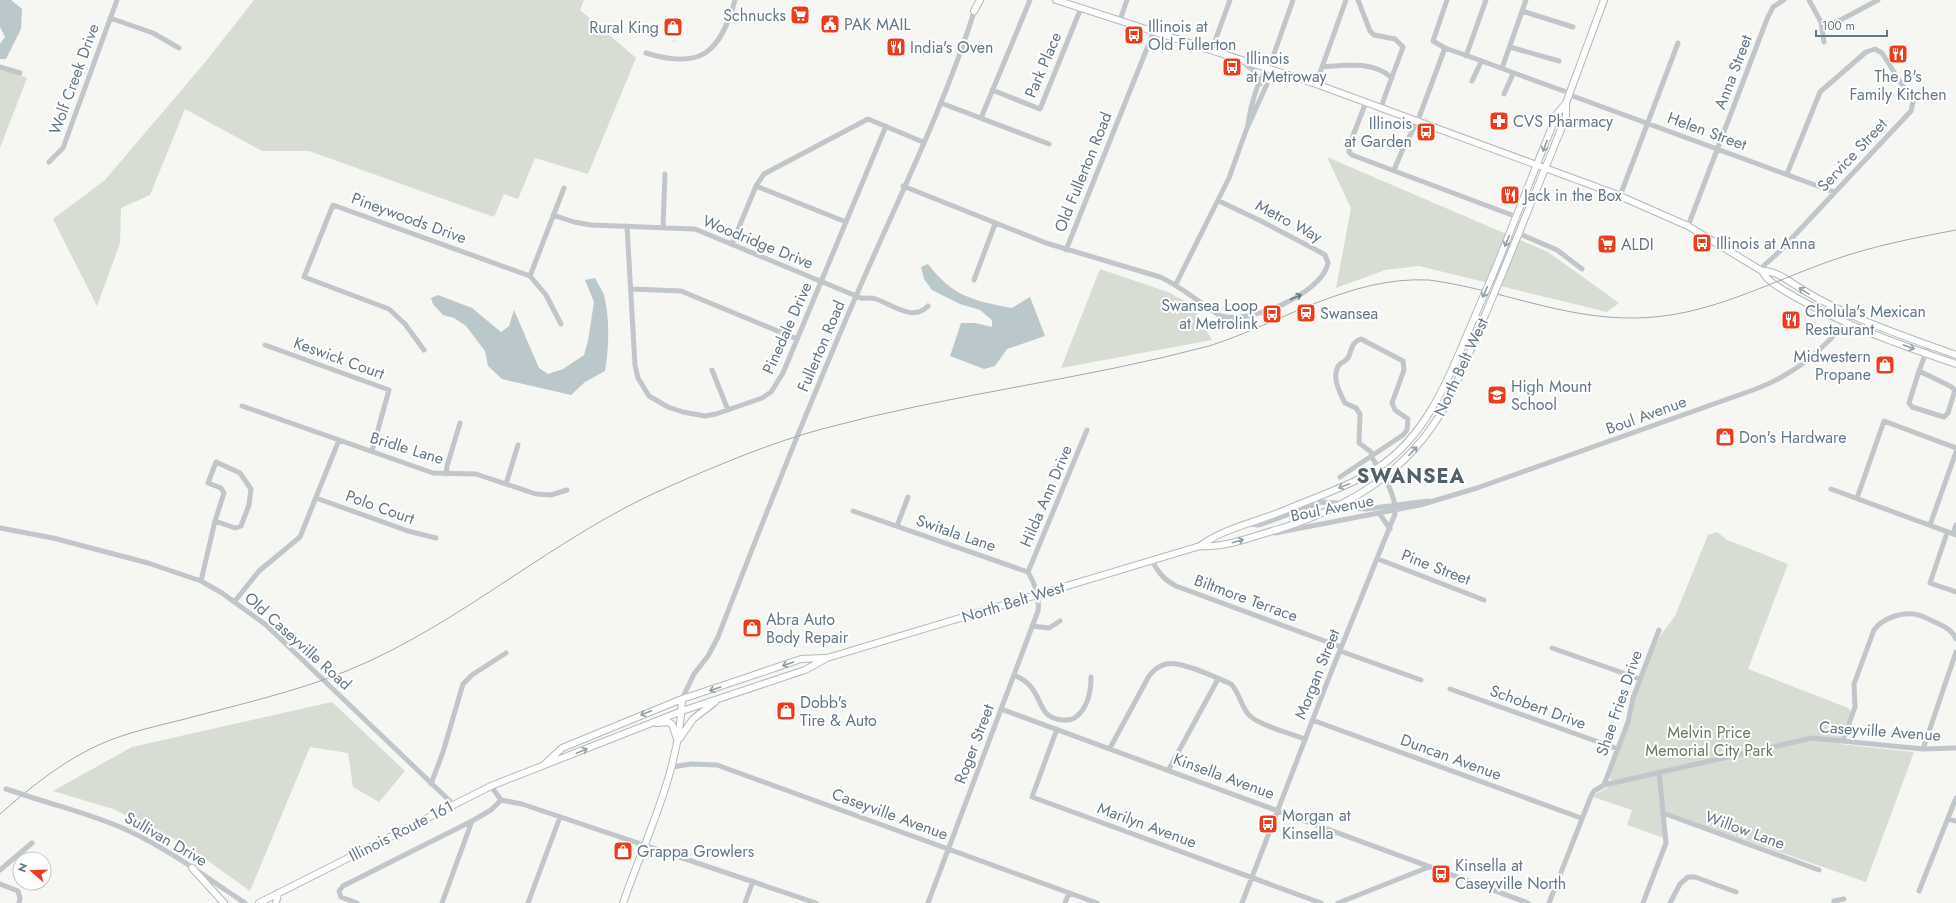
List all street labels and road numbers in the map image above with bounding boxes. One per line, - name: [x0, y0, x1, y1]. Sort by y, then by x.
- street label: Wolf Creek Drive: [43, 20, 105, 138]
- street label: Park Place: [1019, 29, 1067, 101]
- street label: Anna Street: [1708, 31, 1758, 113]
- street label: Helen Street: [1664, 106, 1750, 156]
- street label: Old Fullerton Road: [1048, 108, 1118, 236]
- street label: Service Street: [1812, 113, 1892, 197]
- street label: Pineywoods Drive: [348, 187, 470, 249]
- street label: Metro Way: [1251, 194, 1327, 249]
- street label: Woodridge Drive: [699, 209, 817, 275]
- street label: Pinedale Drive: [756, 278, 818, 378]
- street label: Fullerton Road: [791, 297, 851, 395]
- street label: North Belt West: [1428, 314, 1494, 420]
- street label: Keswick Court: [290, 331, 388, 385]
- street label: Boul Avenue: [1602, 390, 1690, 440]
- street label: Bridle Lane: [367, 426, 447, 470]
- street label: Hilda Ann Drive: [1014, 442, 1078, 550]
- street label: Polo Court: [342, 484, 418, 530]
- street label: Boul Avenue: [1288, 489, 1376, 527]
- street label: Switala Lane: [913, 509, 999, 557]
- street label: Pine Street: [1398, 543, 1474, 591]
- street label: Biltmore Terrace: [1191, 569, 1301, 627]
- street label: North Belt West: [959, 575, 1067, 629]
- street label: Old Caseyville Road: [239, 587, 357, 695]
- street label: Morgan Street: [1289, 625, 1346, 722]
- street label: Shae Fries Drive: [1590, 647, 1648, 759]
- street label: Schobert Drive: [1487, 679, 1589, 735]
- street label: Roger Street: [948, 701, 1000, 787]
- street label: Caseyville Avenue: [1818, 715, 1942, 747]
- street label: Duncan Avenue: [1397, 728, 1505, 786]
- street label: Kinsella Avenue: [1170, 747, 1278, 805]
- street label: Caseyville Avenue: [829, 782, 951, 846]
- street label: Illinois Route 161: [345, 795, 457, 867]
- street label: Marilyn Avenue: [1094, 796, 1200, 854]
- street label: Willow Lane: [1702, 805, 1788, 855]
- street label: Sullivan Drive: [120, 806, 212, 872]

